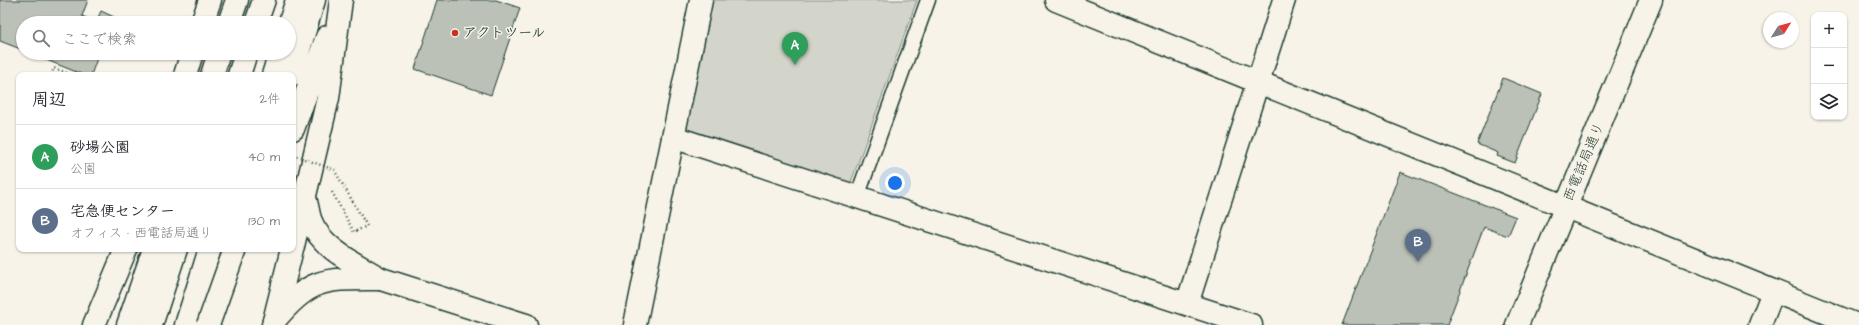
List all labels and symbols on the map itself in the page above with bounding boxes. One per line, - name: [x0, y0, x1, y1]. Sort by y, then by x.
- north arrow: [1763, 12, 1799, 48]
- place label: アクトツール: [463, 23, 546, 43]
- marker: アクトツール: [450, 28, 460, 38]
- pin: A: [782, 32, 808, 65]
- street label: 西電話局通り: [1558, 119, 1610, 205]
- your location: [885, 173, 905, 193]
- pin: B: [1405, 229, 1431, 262]

